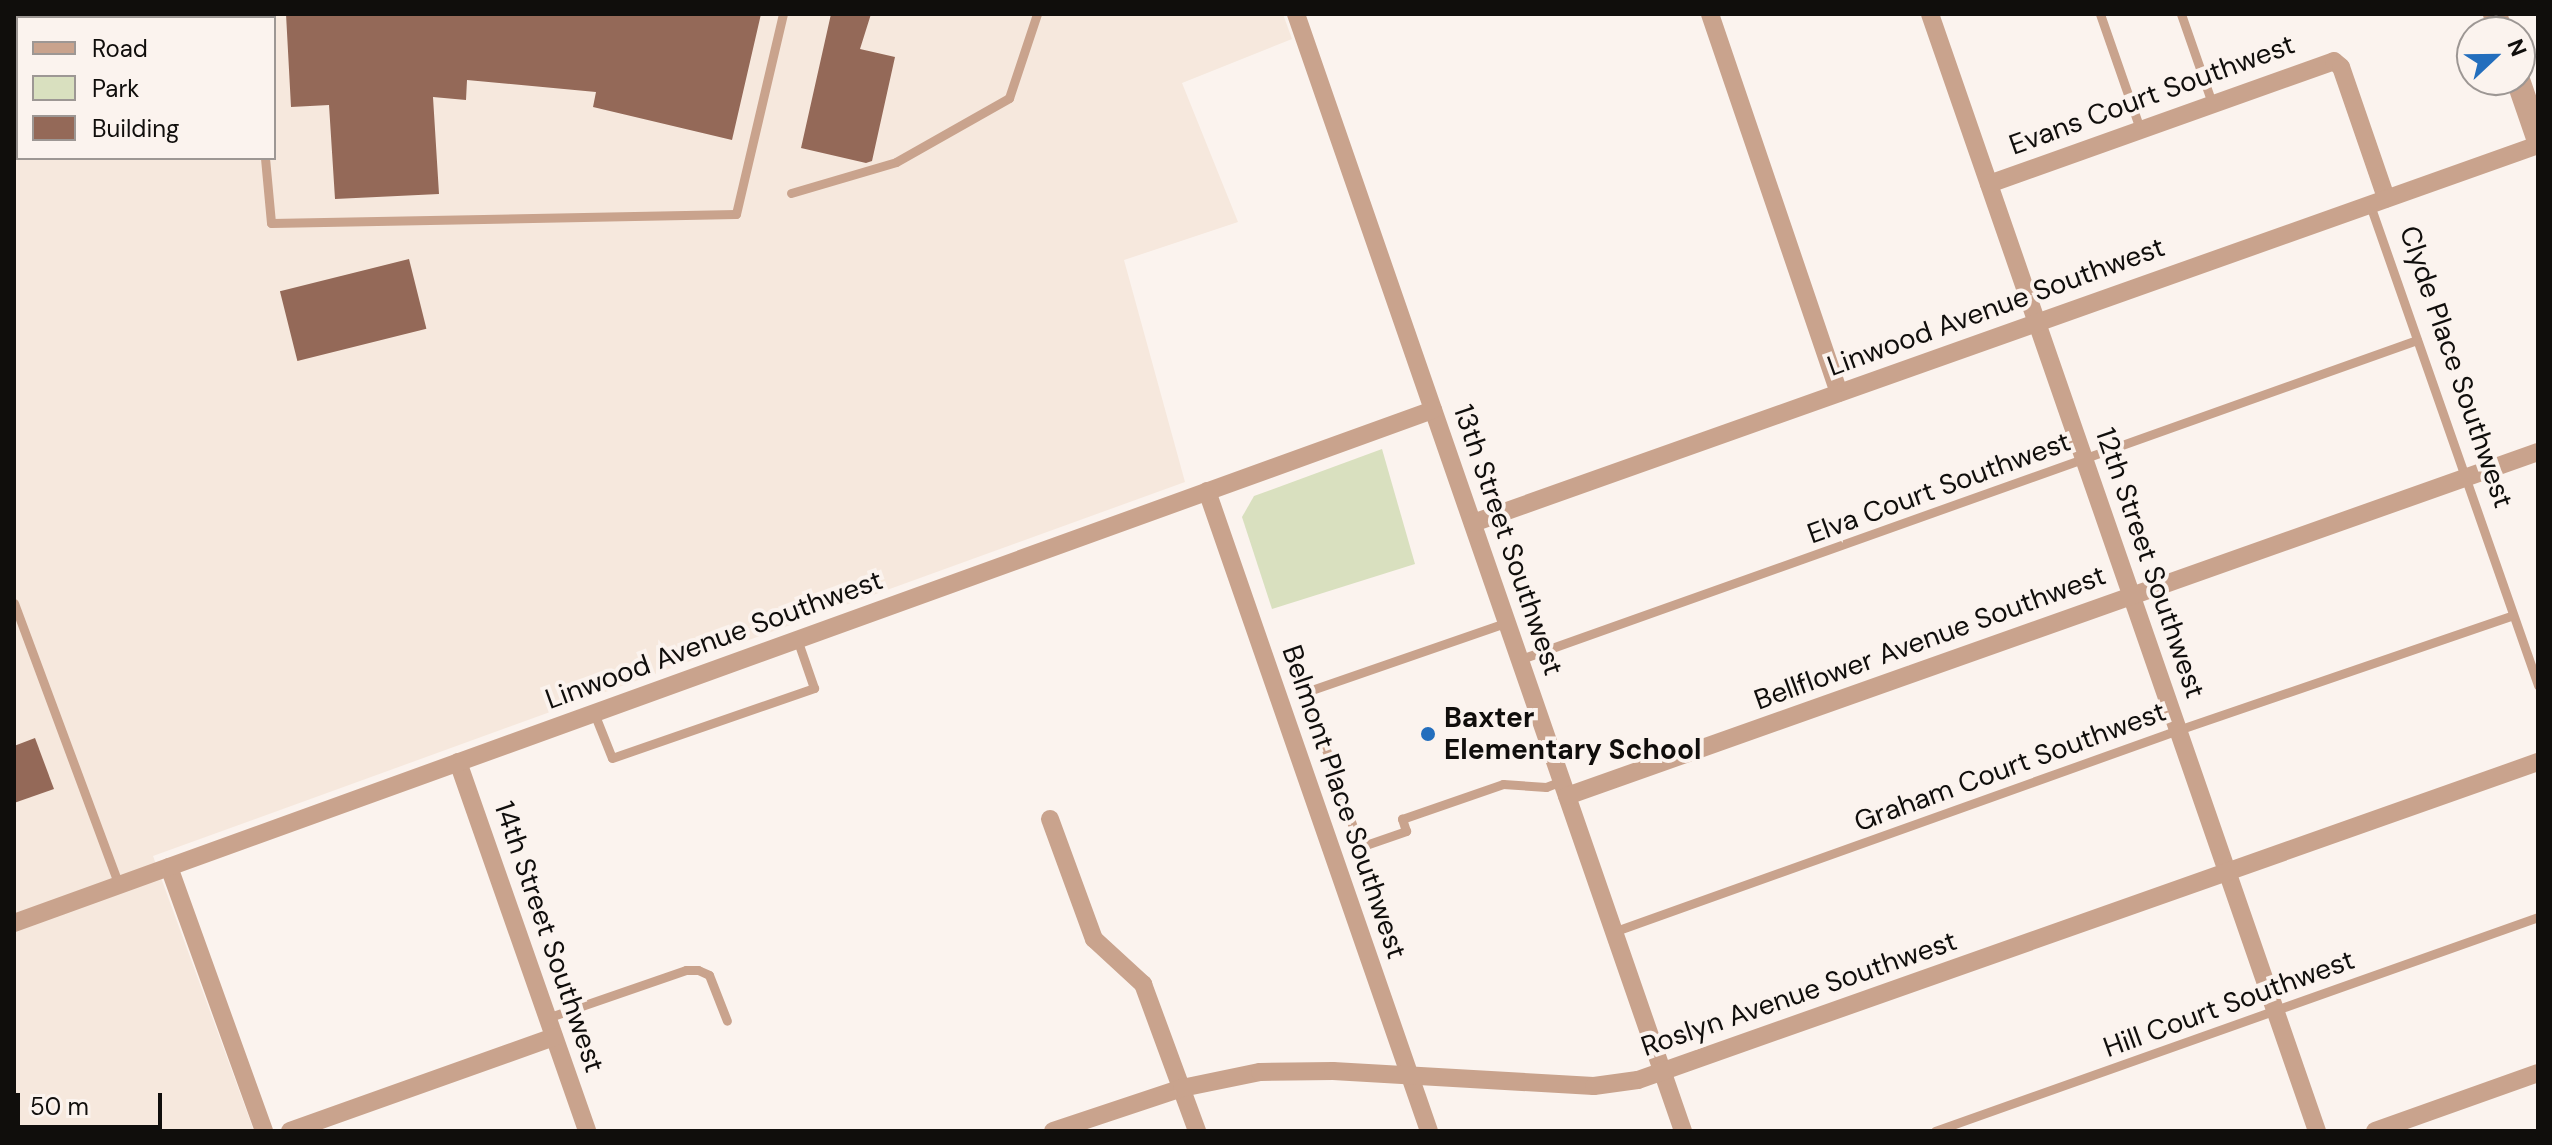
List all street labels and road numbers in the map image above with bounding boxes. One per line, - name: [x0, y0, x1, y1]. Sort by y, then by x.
- street label: Evans Court Southwest: [2005, 28, 2299, 162]
- street label: Clyde Place Southwest: [2392, 222, 2520, 512]
- street label: Linwood Avenue Southwest: [1823, 230, 2169, 384]
- street label: 13th Street Southwest: [1446, 400, 1570, 680]
- street label: 12th Street Southwest: [2088, 424, 2212, 702]
- street label: Elva Court Southwest: [1803, 425, 2075, 551]
- street label: Bellflower Avenue Southwest: [1750, 559, 2110, 717]
- street label: Linwood Avenue Southwest: [541, 563, 887, 717]
- street label: Belmont Place Southwest: [1275, 641, 1413, 963]
- street label: Graham Court Southwest: [1850, 695, 2170, 839]
- street label: 14th Street Southwest: [487, 797, 611, 1077]
- street label: Roslyn Avenue Southwest: [1637, 924, 1961, 1064]
- street label: Hill Court Southwest: [2099, 943, 2359, 1065]

